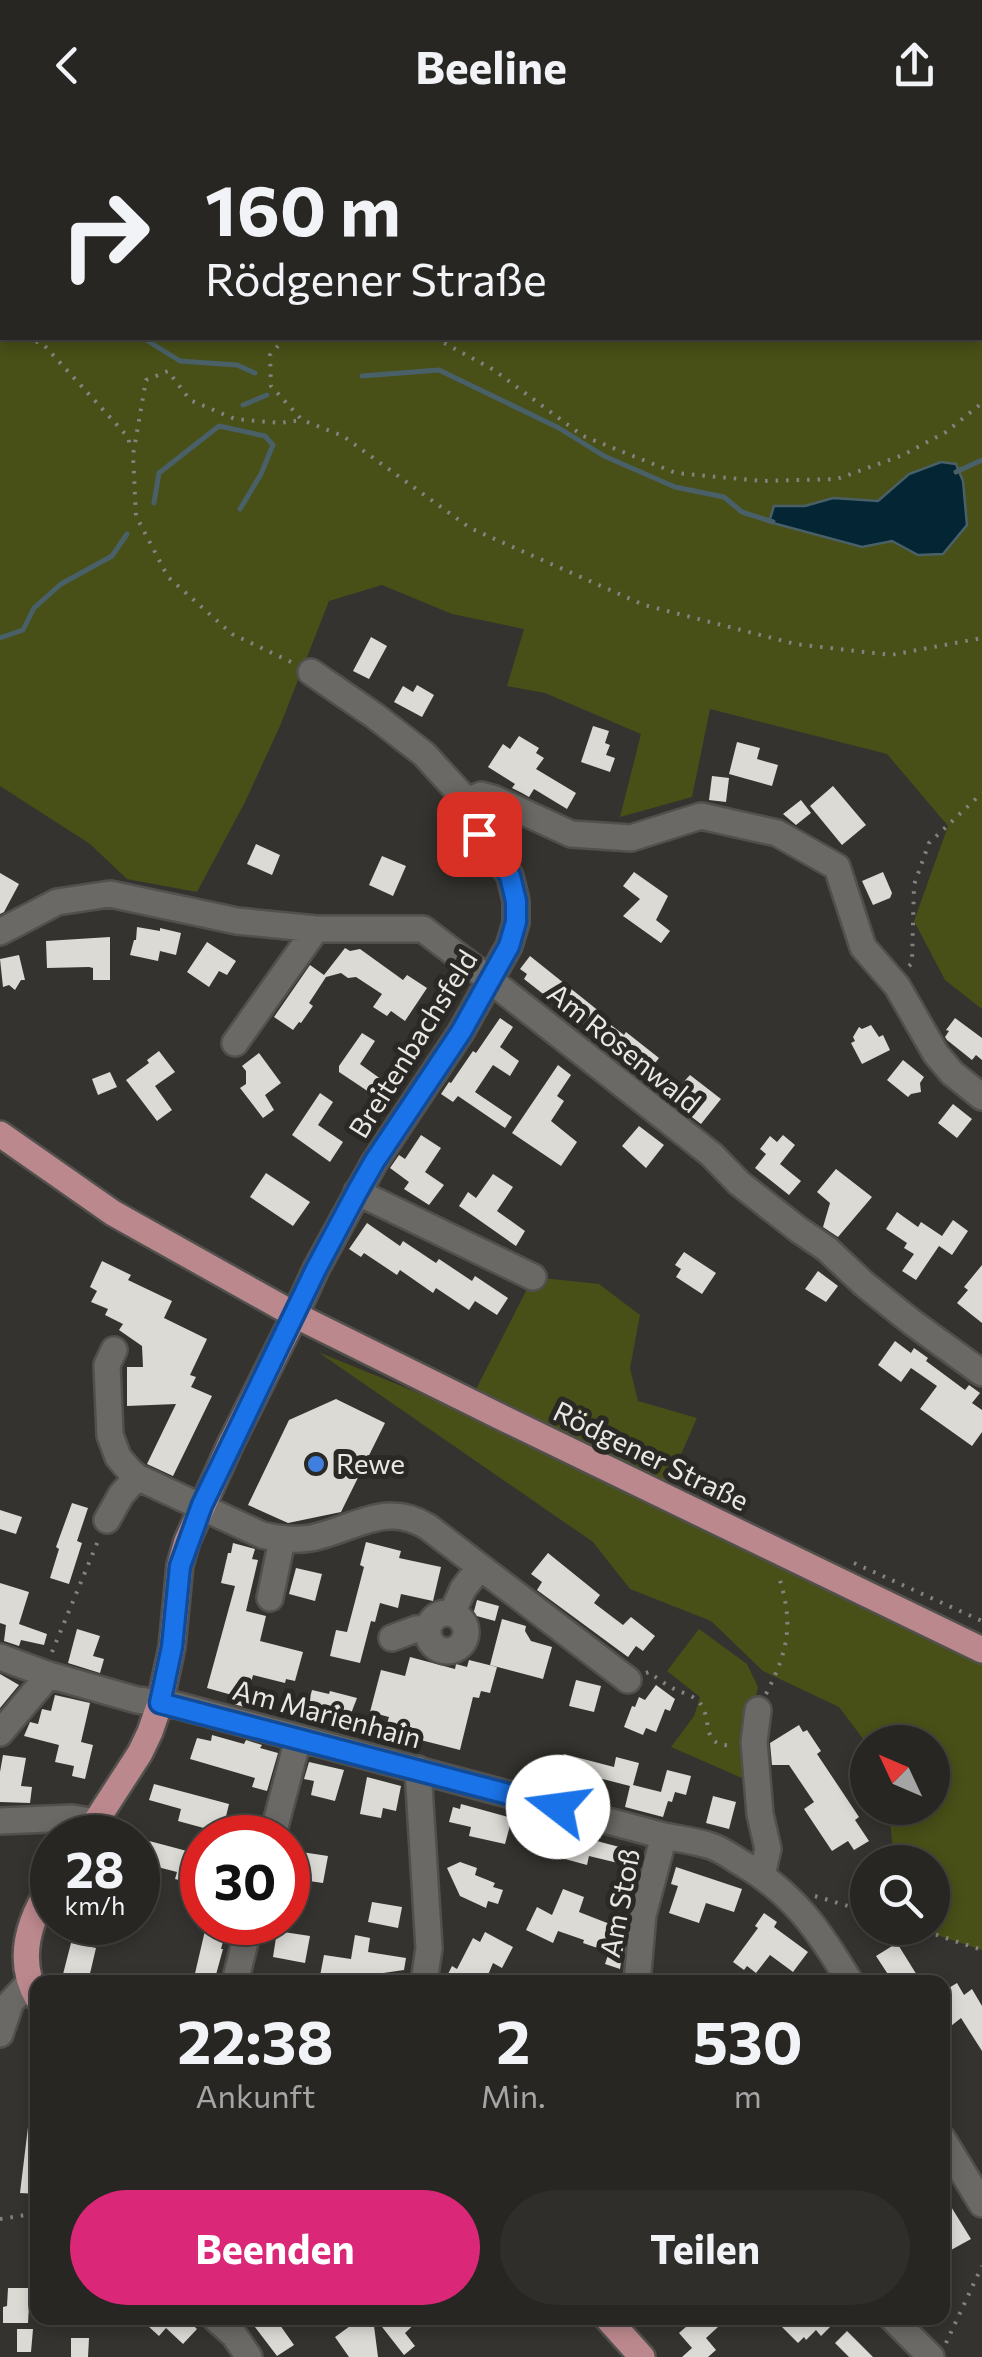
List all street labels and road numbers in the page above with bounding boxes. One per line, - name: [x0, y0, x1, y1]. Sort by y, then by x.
- street label: Breitenbachsfeld: [341, 943, 484, 1144]
- street label: Am Rosenwald: [541, 975, 708, 1119]
- street label: Rödgener Straße: [548, 1393, 754, 1517]
- street label: Am Marienhain: [229, 1672, 425, 1754]
- street label: Am Stoß: [592, 1846, 646, 1960]

